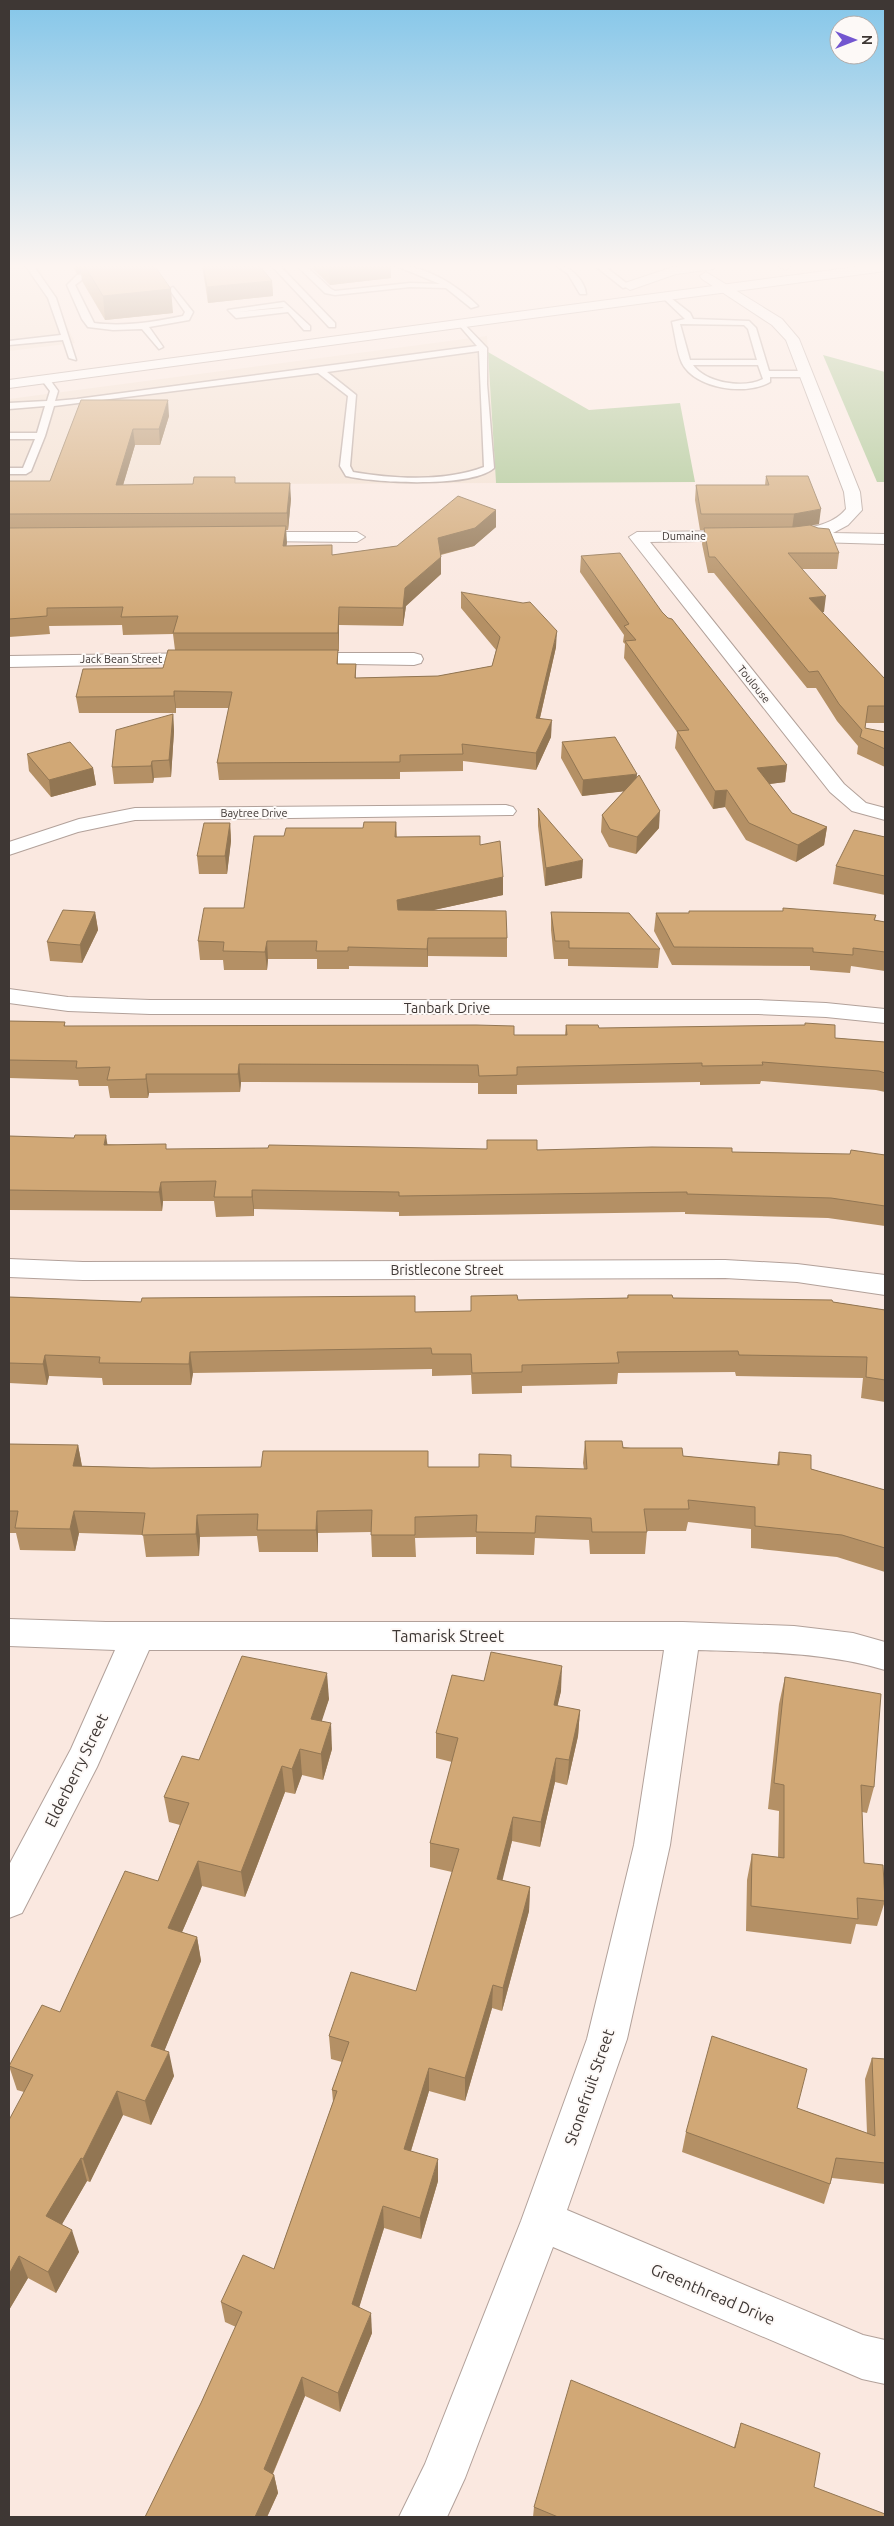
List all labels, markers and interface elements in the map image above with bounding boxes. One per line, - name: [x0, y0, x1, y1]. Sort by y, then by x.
- north arrow: [829, 15, 879, 65]
- text: N: [859, 35, 875, 45]
- street label: Dumaine: [662, 530, 706, 542]
- street label: Jack Bean Street: [80, 653, 163, 665]
- street label: Toulouse: [735, 663, 773, 705]
- street label: Baytree Drive: [220, 807, 288, 819]
- street label: Tanbark Drive: [404, 1000, 490, 1016]
- street label: Bristlecone Street: [390, 1262, 504, 1278]
- street label: Tamarisk Street: [392, 1627, 505, 1645]
- street label: Elderberry Street: [41, 1710, 112, 1830]
- street label: Stonefruit Street: [561, 2026, 618, 2148]
- street label: Greenthread Drive: [648, 2260, 778, 2328]

